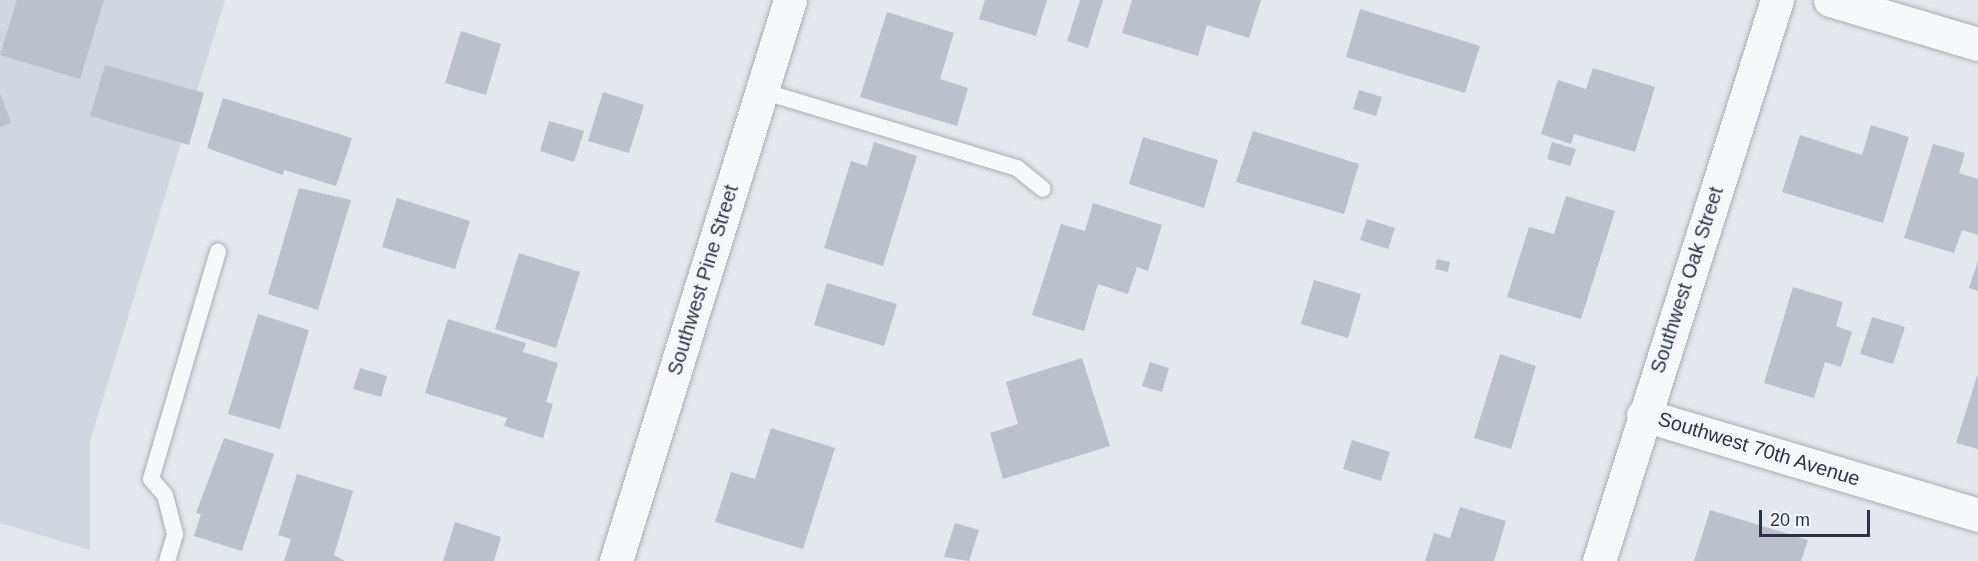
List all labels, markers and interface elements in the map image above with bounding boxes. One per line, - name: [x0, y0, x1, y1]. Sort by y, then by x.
- street label: Southwest Pine Street: [663, 182, 743, 378]
- street label: Southwest Oak Street: [1646, 184, 1728, 376]
- street label: Southwest 70th Avenue: [1655, 407, 1863, 491]
- scale bar: [1762, 498, 1873, 536]
- text: 20 m: [1770, 510, 1810, 530]

